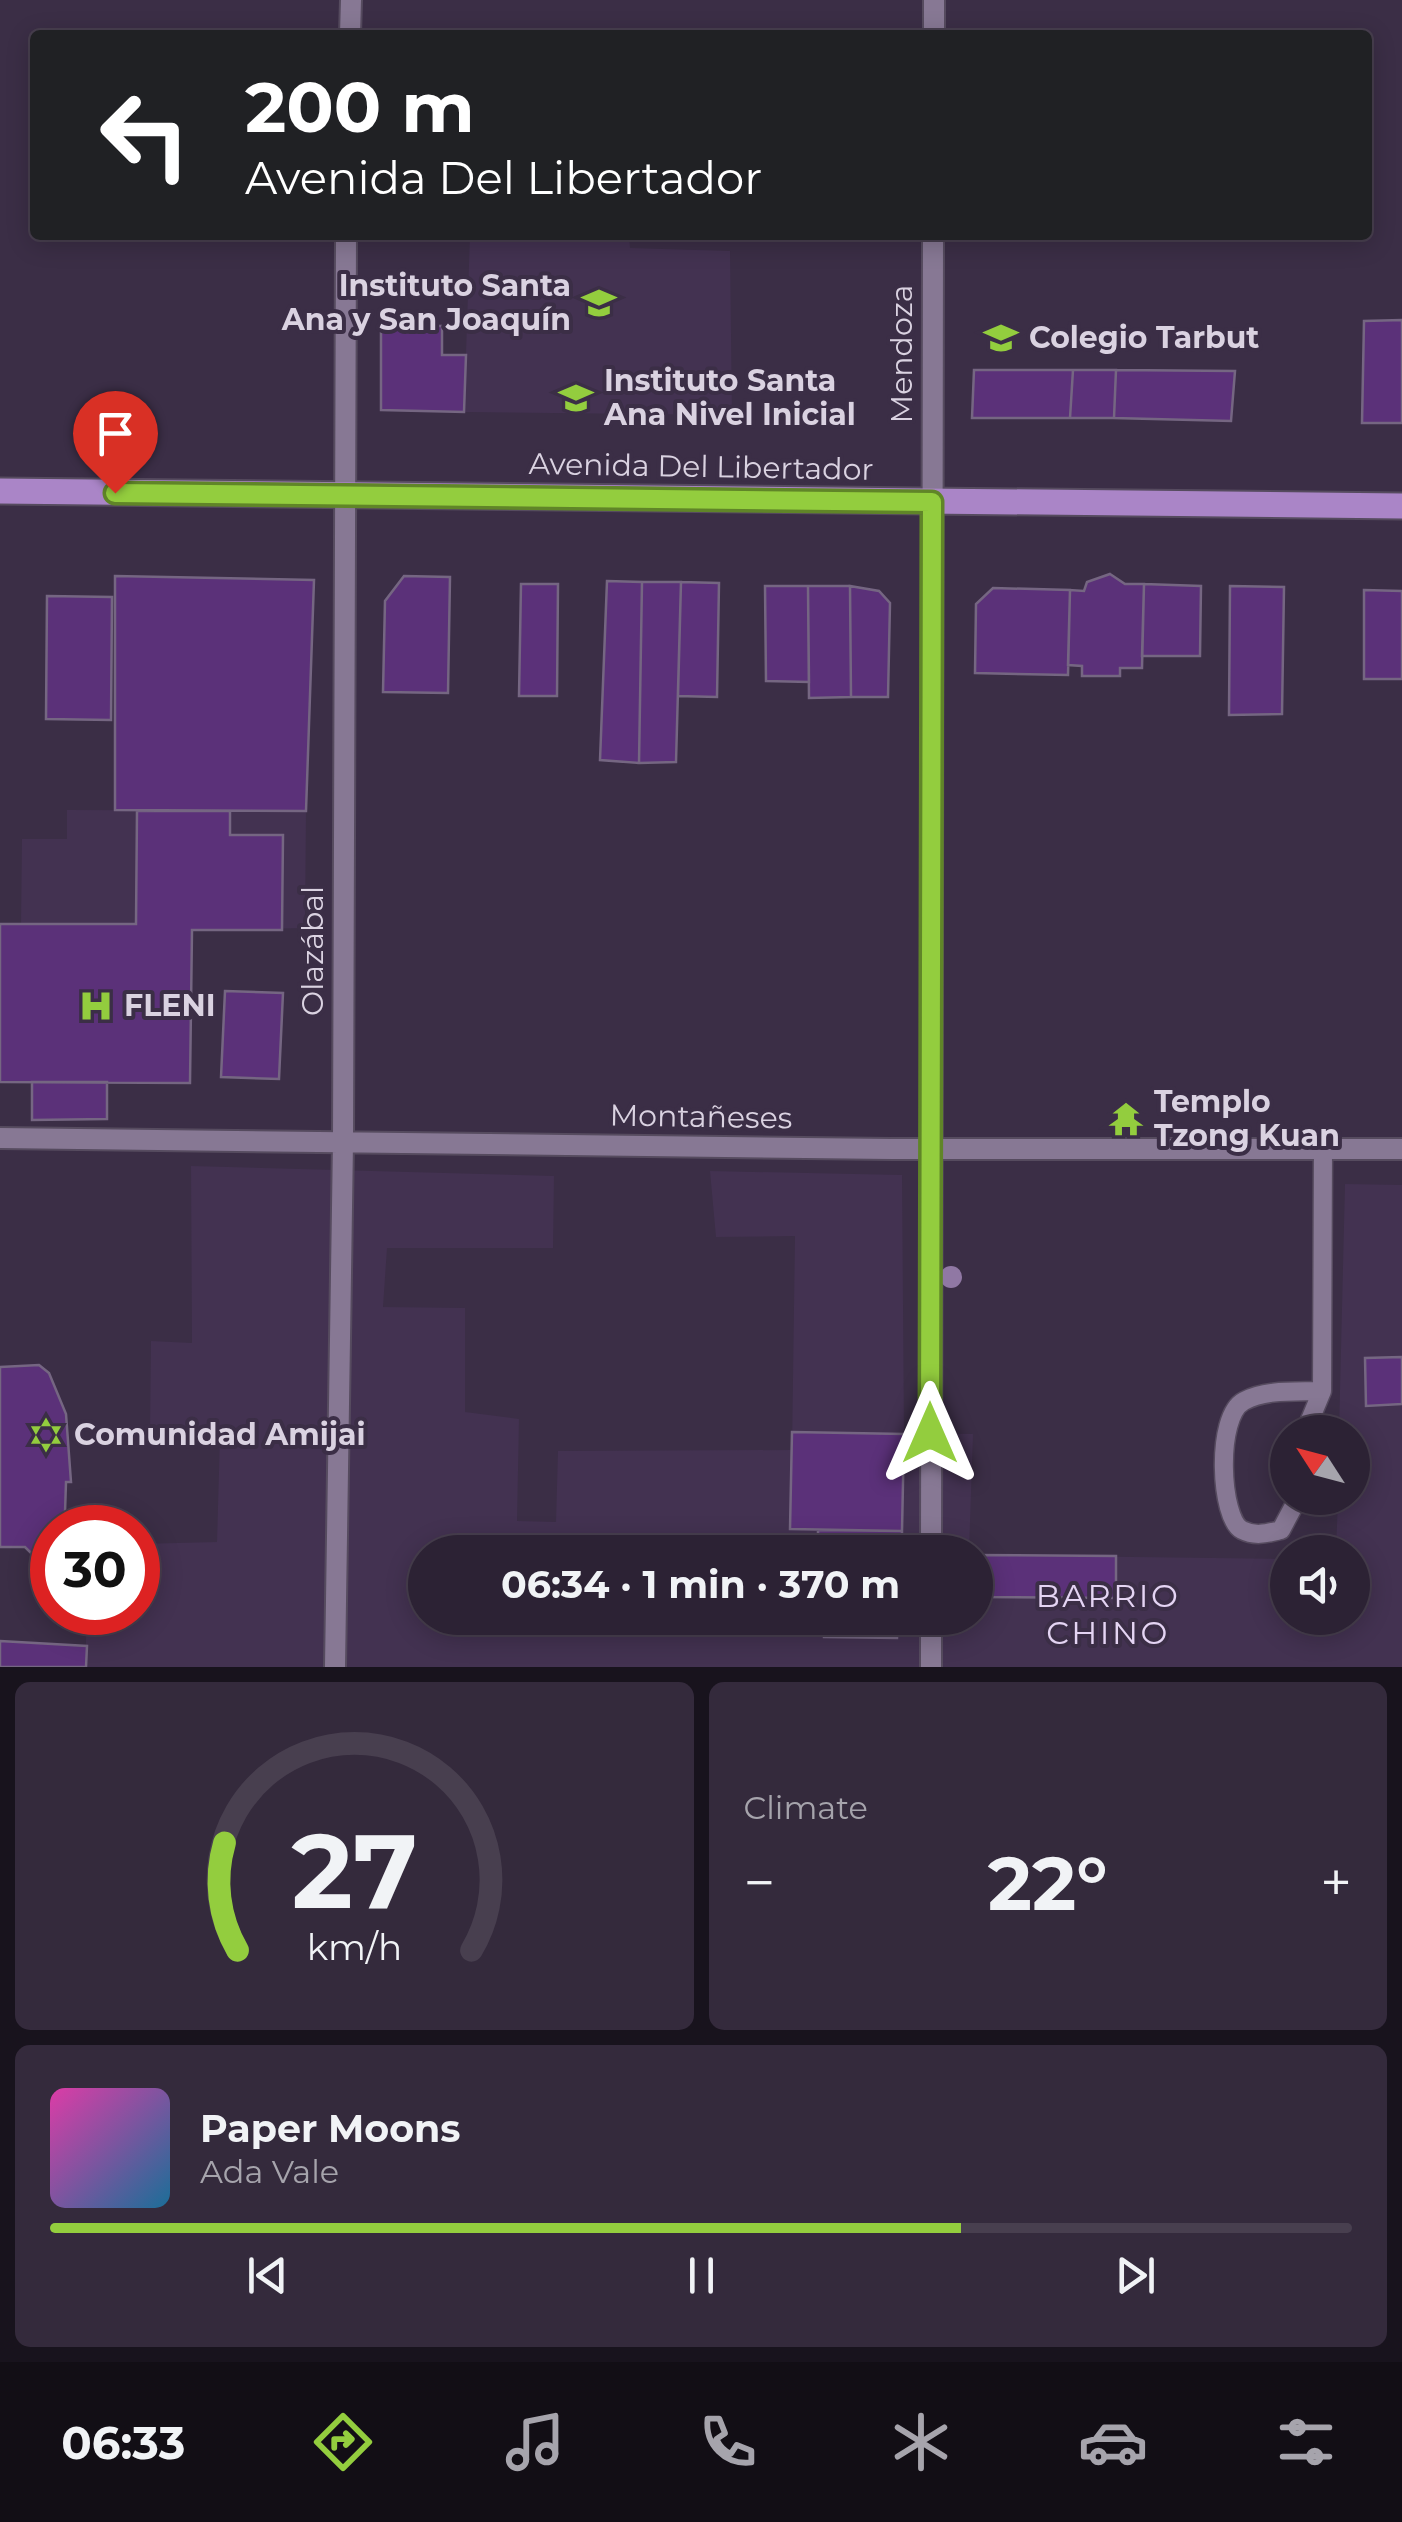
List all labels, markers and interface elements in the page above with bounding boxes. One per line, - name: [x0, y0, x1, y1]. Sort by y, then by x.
- text: 200 m: [245, 64, 475, 150]
- icon: left: [80, 70, 210, 200]
- text: Avenida Del Libertador: [245, 150, 762, 205]
- place label: Instituto Santa Ana y San Joaquín: [281, 267, 571, 338]
- school or university icon: Instituto Santa Ana y San Joaquín: [580, 284, 618, 322]
- street label: Mendoza: [883, 285, 920, 423]
- school or university icon: Colegio Tarbut: [982, 319, 1020, 357]
- place label: Colegio Tarbut: [1029, 319, 1259, 356]
- place label: Instituto Santa Ana Nivel Inicial: [603, 362, 856, 433]
- school or university icon: Instituto Santa Ana Nivel Inicial: [557, 379, 595, 417]
- pin: [73, 391, 158, 494]
- icon: arrive: [88, 406, 143, 461]
- street label: Avenida Del Libertador: [528, 445, 874, 488]
- street label: Olazábal: [294, 886, 331, 1016]
- hospital icon: FLENI: [77, 987, 115, 1025]
- place label: FLENI: [124, 987, 216, 1024]
- place label: Templo Tzong Kuan: [1154, 1083, 1340, 1154]
- street label: Montañeses: [609, 1096, 793, 1137]
- temple icon: Templo Tzong Kuan: [1107, 1100, 1145, 1138]
- position arrow: [878, 1381, 982, 1485]
- north arrow: [1270, 1415, 1370, 1515]
- map controls: [1270, 1415, 1370, 1635]
- synagogue icon: Comunidad Amijai: [27, 1416, 65, 1454]
- place label: Comunidad Amijai: [74, 1416, 366, 1453]
- speed limit sign: 30: [30, 1505, 160, 1635]
- button: sound: [1270, 1535, 1370, 1635]
- text: 06:34 · 1 min · 370 m: [501, 1561, 900, 1608]
- district label: BARRIO CHINO: [1036, 1576, 1180, 1652]
- text: Climate: [744, 1788, 868, 1827]
- text: 27: [291, 1807, 417, 1934]
- text: 22°: [988, 1837, 1108, 1929]
- text: −: [744, 1849, 775, 1916]
- text: +: [1320, 1849, 1352, 1916]
- text: km/h: [307, 1925, 402, 1969]
- text: Paper Moons: [200, 2105, 461, 2152]
- text: Ada Vale: [200, 2152, 339, 2191]
- icon: previous: [240, 2248, 295, 2303]
- icon: pause: [674, 2248, 729, 2303]
- icon: next: [1108, 2248, 1163, 2303]
- icon: directions: [308, 2407, 378, 2477]
- icon: music: [500, 2407, 570, 2477]
- icon: phone: [693, 2407, 763, 2477]
- icon: climate: [886, 2407, 956, 2477]
- icon: car: [1078, 2407, 1148, 2477]
- icon: filters: [1271, 2407, 1341, 2477]
- text: 06:33: [61, 2415, 185, 2470]

